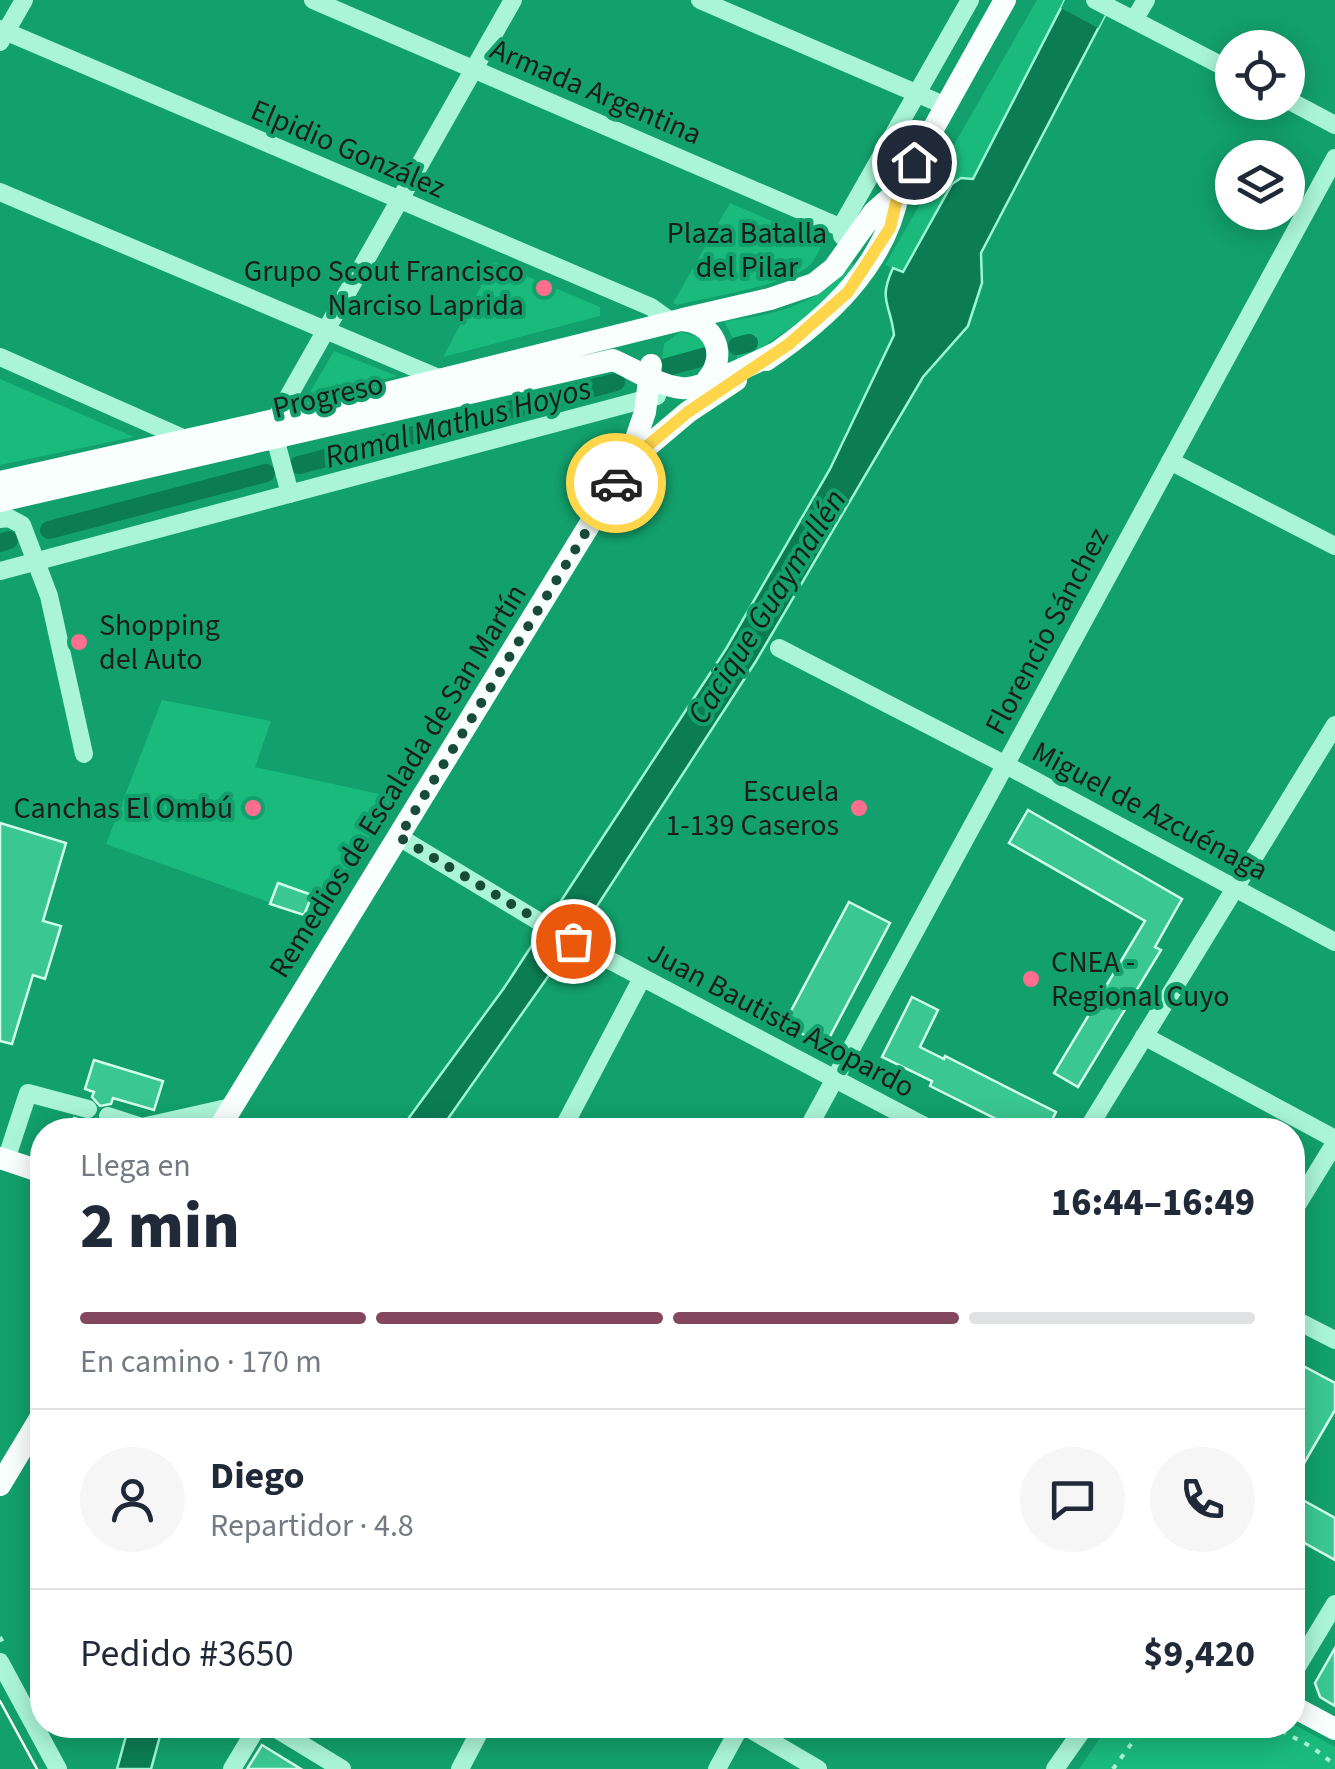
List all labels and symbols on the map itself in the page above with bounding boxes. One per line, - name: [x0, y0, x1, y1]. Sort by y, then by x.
- street label: Armada Argentina: [484, 28, 708, 156]
- street label: Elpidio González: [244, 89, 452, 209]
- pin: [872, 120, 957, 205]
- park label: Plaza Batalla del Pilar: [667, 212, 827, 289]
- place label: Grupo Scout Francisco Narciso Laprida: [244, 250, 524, 327]
- marker: Grupo Scout Francisco Narciso Laprida: [533, 277, 555, 299]
- street label: Progreso: [268, 362, 388, 430]
- water label: Ramal Mathus Hoyos: [320, 365, 596, 481]
- courier: [566, 433, 666, 533]
- water label: Cacique Guaymallén: [676, 480, 858, 734]
- street label: Florencio Sánchez: [974, 520, 1120, 742]
- street label: Remedios de Escalada de San Martín: [259, 576, 537, 986]
- place label: Shopping del Auto: [99, 604, 220, 681]
- marker: Shopping del Auto: [68, 631, 90, 653]
- street label: Miguel de Azcuénaga: [1024, 731, 1276, 891]
- place label: Escuela 1-139 Caseros: [665, 770, 839, 847]
- place label: Canchas El Ombú: [13, 787, 233, 830]
- marker: Canchas El Ombú: [242, 797, 264, 819]
- marker: Escuela 1-139 Caseros: [848, 797, 870, 819]
- pin: [531, 899, 616, 984]
- street label: Juan Bautista Azopardo: [640, 931, 922, 1109]
- place label: CNEA - Regional Cuyo: [1051, 941, 1230, 1018]
- marker: CNEA - Regional Cuyo: [1020, 968, 1042, 990]

